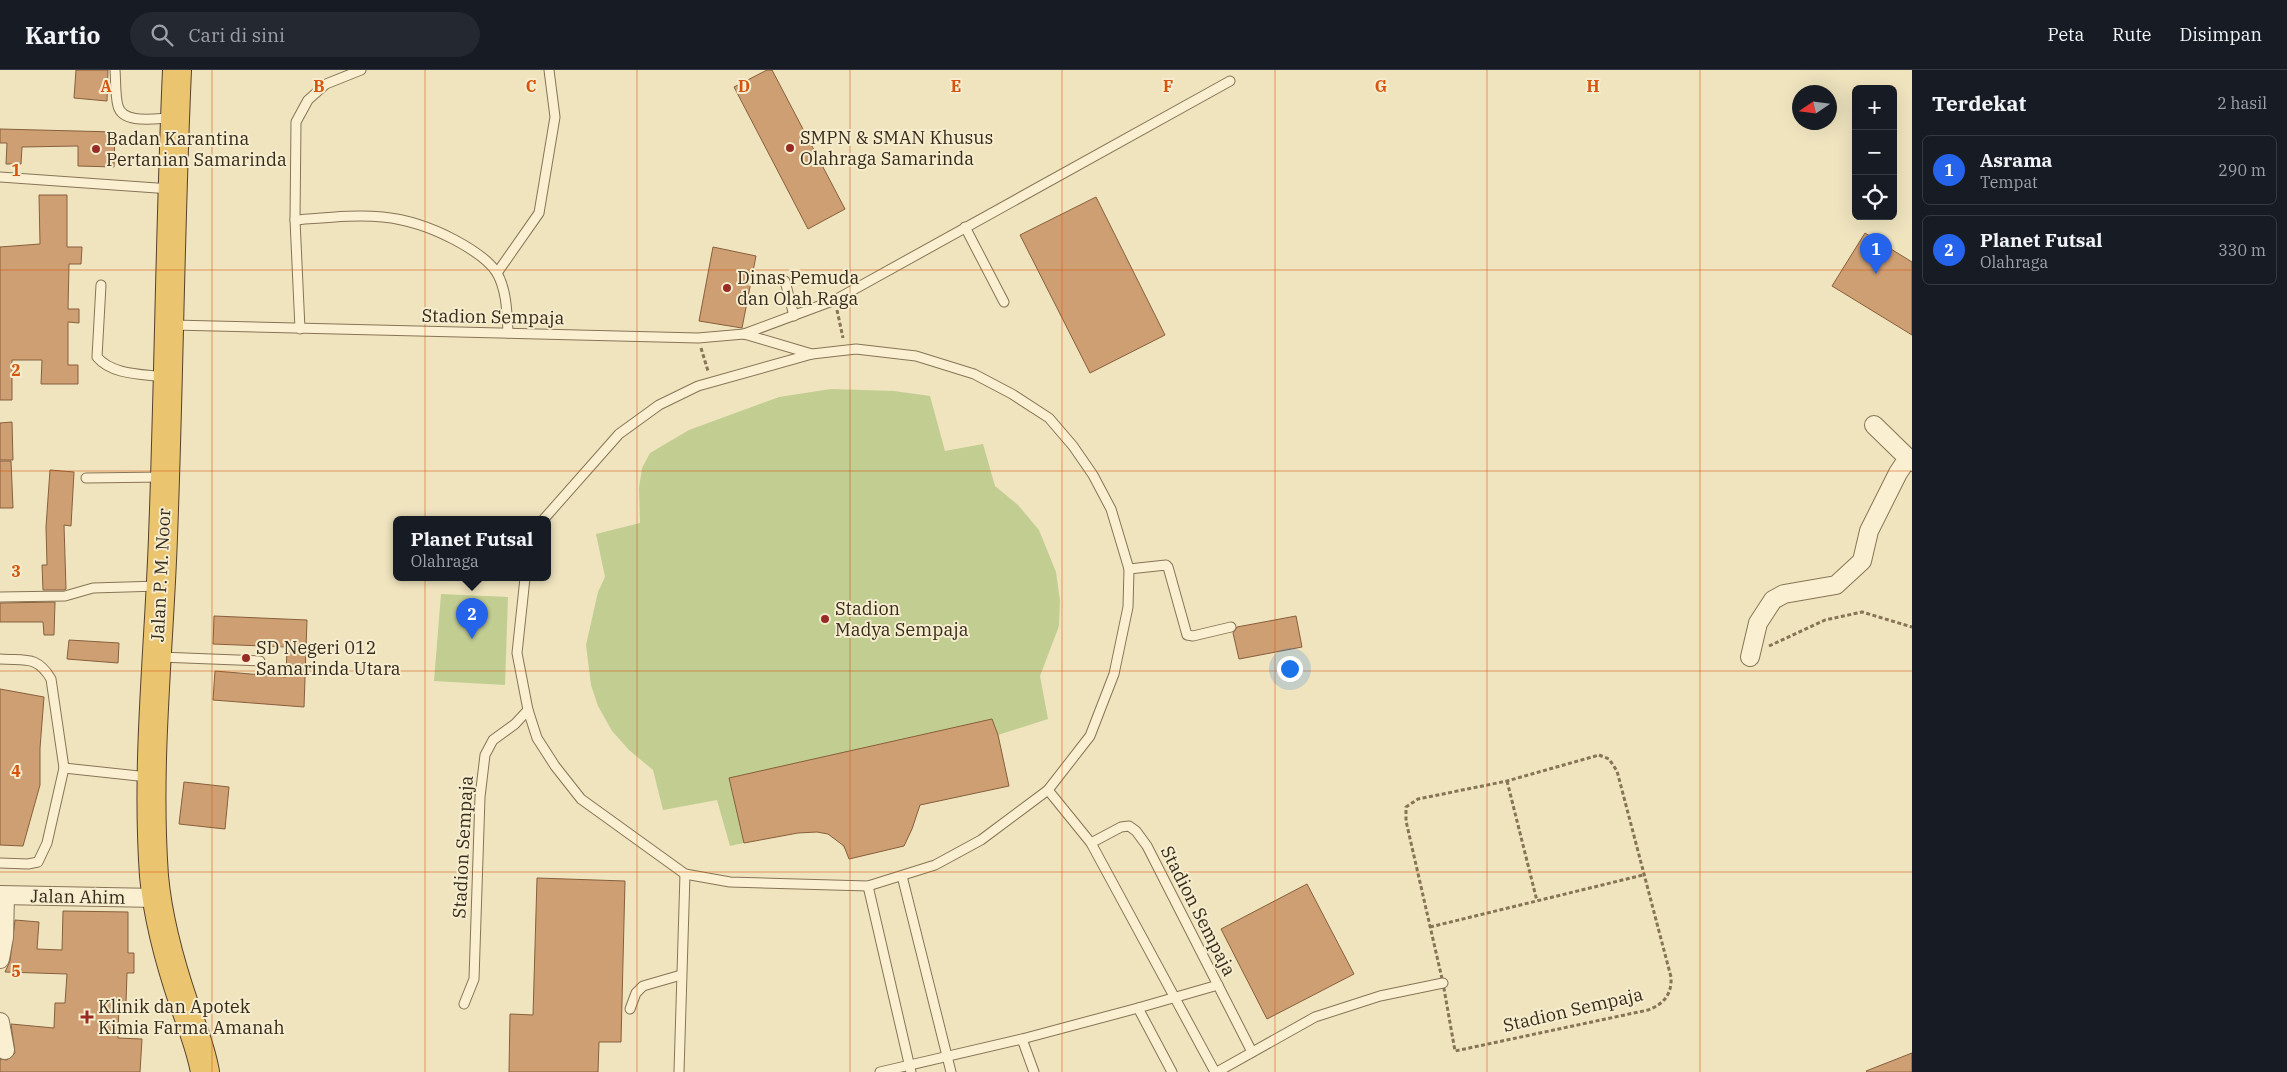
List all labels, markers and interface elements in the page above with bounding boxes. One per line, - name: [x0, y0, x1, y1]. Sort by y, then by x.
- search box: [130, 12, 480, 57]
- text: Kartio: [25, 19, 100, 51]
- icon: search: [148, 21, 176, 49]
- text: Cari di sini: [188, 23, 285, 47]
- text: Peta: [2048, 23, 2084, 46]
- text: Rute: [2112, 23, 2151, 46]
- text: Disimpan: [2179, 23, 2262, 46]
- text: A: [100, 76, 112, 96]
- text: B: [313, 76, 325, 96]
- text: C: [526, 76, 536, 96]
- text: D: [738, 76, 750, 96]
- text: E: [951, 76, 961, 96]
- text: F: [1163, 76, 1173, 96]
- text: G: [1375, 76, 1387, 96]
- text: H: [1587, 76, 1600, 96]
- north arrow: [1792, 85, 1837, 130]
- map controls: [1852, 85, 1897, 220]
- button: +: [1852, 85, 1897, 130]
- text: Terdekat: [1932, 89, 2026, 117]
- text: 2 hasil: [2217, 93, 2267, 113]
- place label: SMPN & SMAN Khusus Olahraga Samarinda: [800, 126, 993, 170]
- place label: Badan Karantina Pertanian Samarinda: [106, 127, 287, 171]
- button: −: [1852, 130, 1897, 175]
- marker: SMPN & SMAN Khusus Olahraga Samarinda: [784, 142, 796, 154]
- marker: Badan Karantina Pertanian Samarinda: [90, 143, 102, 155]
- text: Asrama: [1980, 148, 2052, 172]
- text: 1: [11, 160, 21, 180]
- text: 1: [1944, 160, 1954, 180]
- text: 290 m: [2218, 160, 2266, 180]
- text: Tempat: [1980, 172, 2038, 192]
- button: locate: [1852, 175, 1897, 220]
- text: Planet Futsal: [1980, 228, 2103, 252]
- pin: 1: [1860, 233, 1892, 274]
- text: 2: [1944, 240, 1954, 260]
- text: 330 m: [2218, 240, 2266, 260]
- text: Olahraga: [1980, 252, 2048, 272]
- place label: Dinas Pemuda dan Olah Raga: [737, 266, 859, 310]
- marker: Dinas Pemuda dan Olah Raga: [721, 282, 733, 294]
- street label: Stadion Sempaja: [421, 304, 565, 329]
- text: 2: [11, 360, 21, 380]
- street label: Jalan P. M. Noor: [146, 508, 175, 642]
- popup: [393, 516, 551, 581]
- text: Planet Futsal: [411, 527, 533, 551]
- text: Olahraga: [411, 551, 479, 571]
- text: 3: [11, 561, 21, 581]
- place label: Stadion Madya Sempaja: [835, 597, 969, 641]
- pin: 2: [456, 598, 488, 639]
- marker: Stadion Madya Sempaja: [819, 613, 831, 625]
- place label: SD Negeri 012 Samarinda Utara: [256, 636, 401, 680]
- marker: SD Negeri 012 Samarinda Utara: [240, 652, 252, 664]
- your location: [1277, 656, 1303, 682]
- text: 4: [11, 761, 21, 781]
- street label: Stadion Sempaja: [447, 775, 478, 919]
- street label: Stadion Sempaja: [1156, 842, 1241, 980]
- street label: Jalan Ahim: [30, 884, 126, 909]
- text: 5: [11, 961, 21, 981]
- street label: Stadion Sempaja: [1501, 982, 1645, 1037]
- place label: Klinik dan Apotek Kimia Farma Amanah: [98, 995, 285, 1039]
- marker: Klinik dan Apotek Kimia Farma Amanah: [80, 1010, 94, 1024]

